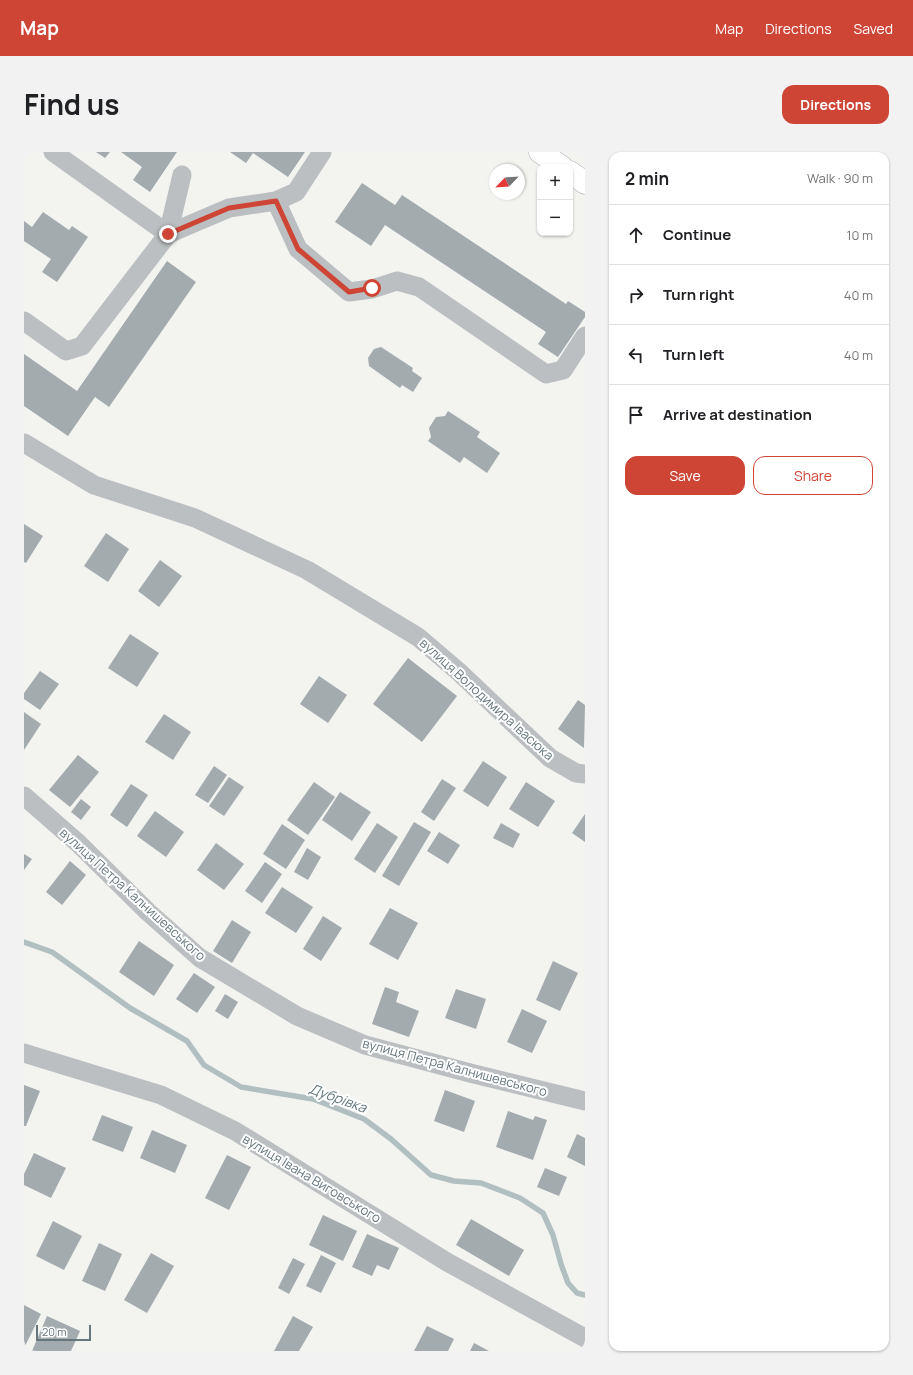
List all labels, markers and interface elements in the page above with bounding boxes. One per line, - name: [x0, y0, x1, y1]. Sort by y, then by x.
- text: Map: [20, 15, 59, 41]
- text: Map: [715, 19, 743, 38]
- text: Directions: [765, 19, 832, 38]
- text: Saved: [854, 19, 893, 38]
- text: Find us: [24, 85, 119, 123]
- button: Directions: [782, 85, 889, 124]
- north arrow: [489, 164, 525, 200]
- map controls: [537, 164, 573, 236]
- button: +: [537, 164, 573, 200]
- text: 2 min: [625, 167, 669, 190]
- text: Walk · 90 m: [807, 169, 873, 187]
- button: −: [537, 200, 573, 236]
- icon: ahead: [625, 224, 647, 246]
- text: Continue: [663, 224, 731, 245]
- route end: [159, 225, 177, 243]
- text: 10 m: [846, 226, 873, 244]
- route start: [363, 279, 381, 297]
- icon: right: [625, 284, 647, 306]
- text: Turn right: [663, 284, 734, 305]
- text: 40 m: [844, 286, 873, 304]
- icon: left: [625, 344, 647, 366]
- text: Turn left: [663, 344, 725, 365]
- text: 40 m: [844, 346, 873, 364]
- icon: arrive: [625, 404, 647, 426]
- text: Arrive at destination: [663, 404, 812, 425]
- button: Save: [625, 456, 745, 495]
- button: Share: [753, 456, 873, 495]
- street label: вулиця Володимира Івасюка: [416, 634, 558, 764]
- street label: вулиця Петра Калнишевського: [56, 824, 210, 965]
- street label: вулиця Петра Калнишевського: [361, 1034, 550, 1100]
- water label: Дубрівка: [307, 1078, 371, 1117]
- street label: вулиця Івана Виговського: [239, 1129, 385, 1227]
- scale bar: [36, 1323, 91, 1342]
- text: 20 m: [42, 1324, 67, 1339]

